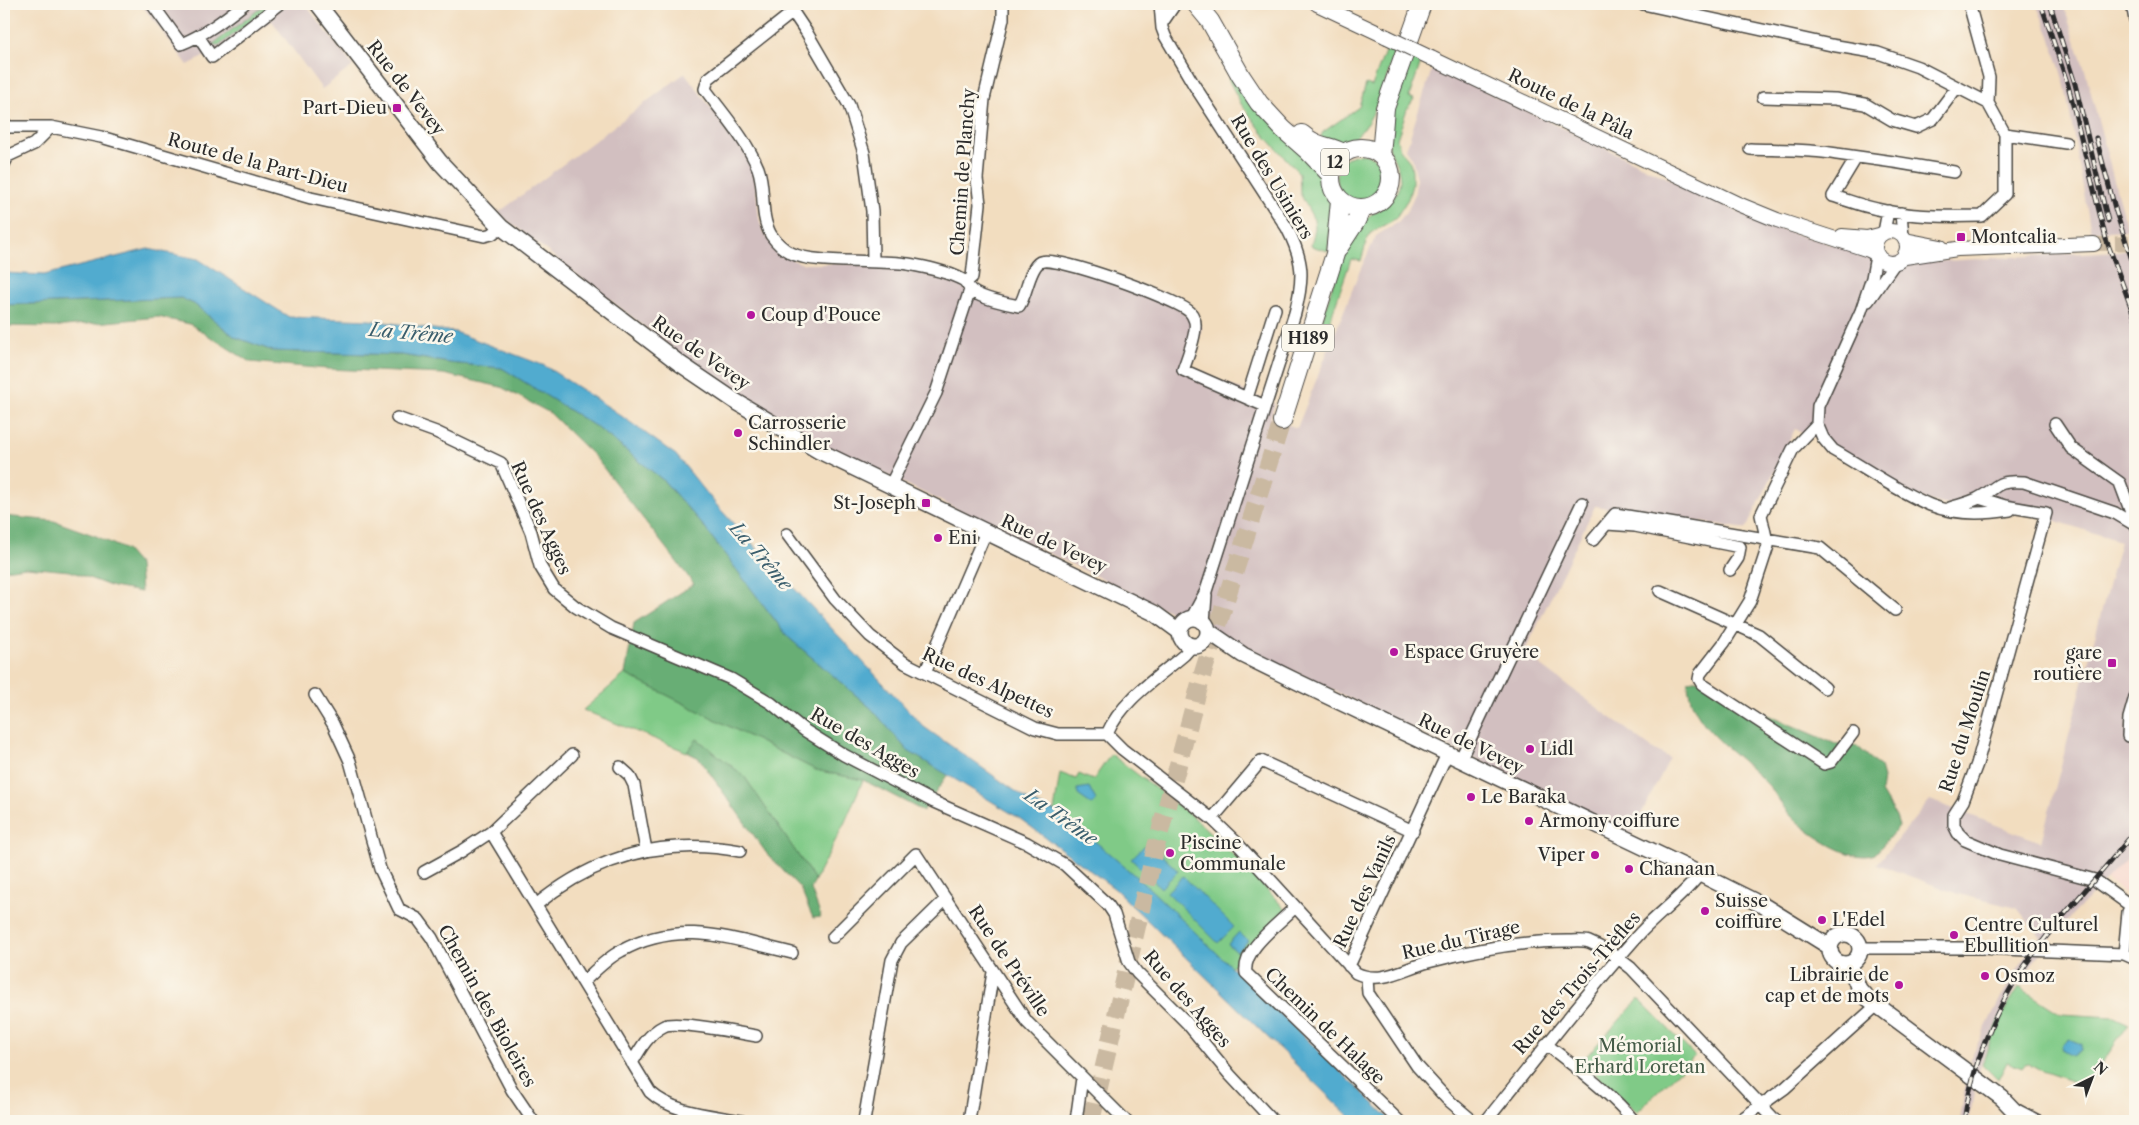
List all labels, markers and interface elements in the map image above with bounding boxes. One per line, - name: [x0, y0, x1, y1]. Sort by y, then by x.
- street label: Rue de Vevey: [362, 36, 450, 141]
- street label: Route de la Pâla: [1504, 64, 1638, 144]
- street label: Chemin de Planchy: [946, 87, 980, 256]
- place label: Part-Dieu: [303, 97, 387, 119]
- marker: Part-Dieu: [391, 102, 403, 114]
- street label: Rue des Usiniers: [1226, 111, 1318, 243]
- street label: Route de la Part-Dieu: [165, 128, 351, 198]
- road number: 12: [1321, 148, 1349, 176]
- place label: Montcalia: [1971, 226, 2057, 248]
- marker: Montcalia: [1955, 231, 1967, 243]
- place label: Coup d'Pouce: [761, 304, 881, 326]
- marker: Coup d'Pouce: [745, 309, 757, 321]
- street label: Rue de Vevey: [648, 311, 755, 395]
- water label: La Trême: [366, 318, 455, 348]
- road number: H189: [1282, 324, 1334, 352]
- place label: Carrosserie Schindler: [748, 412, 846, 455]
- marker: Carrosserie Schindler: [732, 427, 744, 439]
- street label: Rue des Agges: [506, 458, 576, 578]
- place label: St-Joseph: [833, 492, 916, 514]
- marker: St-Joseph: [920, 497, 932, 509]
- street label: Rue de Vevey: [998, 510, 1111, 579]
- water label: La Trême: [724, 515, 798, 596]
- place label: Eni: [948, 527, 978, 549]
- marker: Eni: [932, 532, 944, 544]
- place label: Espace Gruyère: [1404, 641, 1539, 663]
- place label: gare routière: [2033, 642, 2102, 685]
- street label: Rue des Alpettes: [919, 643, 1057, 723]
- marker: Espace Gruyère: [1388, 646, 1400, 658]
- marker: gare routière: [2106, 657, 2118, 669]
- street label: Rue du Moulin: [1935, 667, 1995, 795]
- street label: Rue des Agges: [807, 703, 923, 783]
- street label: Rue de Vevey: [1415, 709, 1528, 779]
- place label: Lidl: [1540, 738, 1574, 760]
- marker: Lidl: [1524, 743, 1536, 755]
- water label: La Trême: [1018, 782, 1103, 851]
- place label: Le Baraka: [1481, 786, 1567, 808]
- marker: Le Baraka: [1465, 791, 1477, 803]
- place label: Armony coiffure: [1538, 810, 1680, 832]
- marker: Armony coiffure: [1523, 815, 1535, 827]
- street label: Rue des Vanils: [1329, 831, 1401, 951]
- place label: Piscine Communale: [1180, 832, 1286, 875]
- place label: Viper: [1537, 844, 1585, 866]
- marker: Piscine Communale: [1164, 847, 1176, 859]
- marker: Viper: [1589, 849, 1601, 861]
- place label: Chanaan: [1639, 858, 1715, 880]
- marker: Chanaan: [1623, 863, 1635, 875]
- place label: Suisse coiffure: [1715, 890, 1782, 933]
- street label: Rue de Préville: [964, 901, 1054, 1021]
- marker: Suisse coiffure: [1699, 905, 1711, 917]
- street label: Rue des Trois-Trèfles: [1509, 907, 1645, 1059]
- place label: L'Edel: [1832, 909, 1885, 931]
- marker: L'Edel: [1816, 914, 1828, 926]
- place label: Centre Culturel Ebullition: [1964, 914, 2098, 957]
- street label: Rue du Tirage: [1400, 916, 1522, 964]
- street label: Chemin des Bioleires: [433, 921, 541, 1091]
- marker: Centre Culturel Ebullition: [1948, 929, 1960, 941]
- street label: Rue des Agges: [1139, 946, 1235, 1052]
- street label: Chemin de Halage: [1260, 963, 1390, 1089]
- place label: Librairie de cap et de mots: [1765, 964, 1889, 1007]
- place label: Osmoz: [1995, 965, 2055, 987]
- marker: Osmoz: [1979, 970, 1991, 982]
- marker: Librairie de cap et de mots: [1893, 979, 1905, 991]
- park label: Mémorial Erhard Loretan: [1574, 1035, 1706, 1078]
- north arrow: [2066, 1052, 2116, 1102]
- text: N: [2090, 1058, 2111, 1079]

